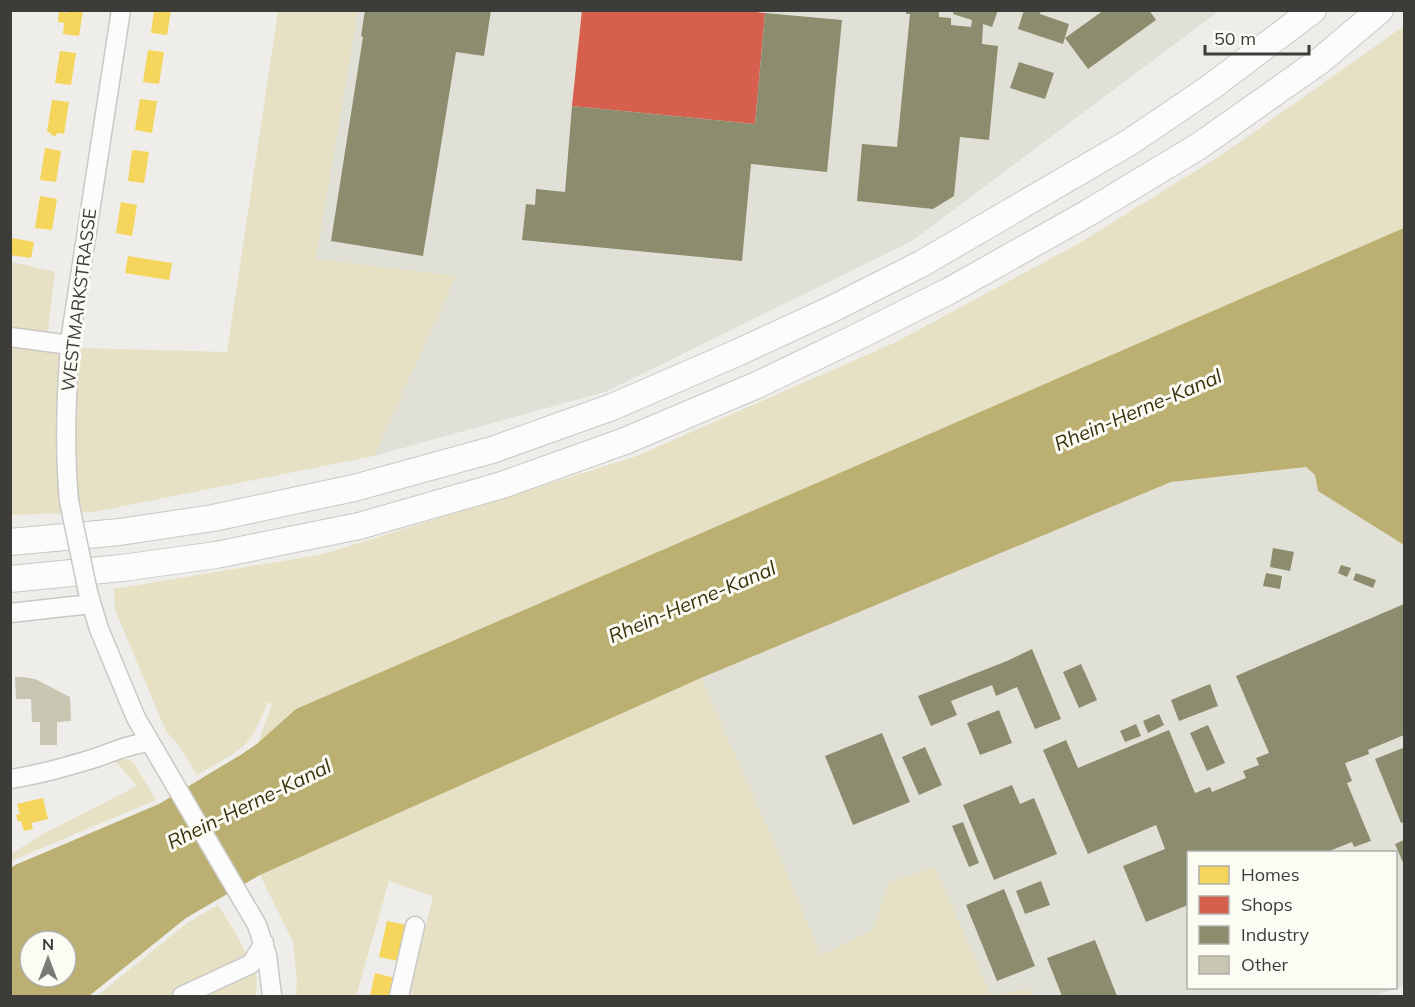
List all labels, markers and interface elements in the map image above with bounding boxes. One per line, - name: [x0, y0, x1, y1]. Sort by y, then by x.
- scale bar: [1205, 18, 1308, 56]
- text: 50 m: [1214, 27, 1256, 50]
- street label: WESTMARKSTRASSE: [56, 207, 101, 393]
- water label: Rhein-Herne-Kanal: [1050, 363, 1226, 456]
- water label: Rhein-Herne-Kanal: [604, 555, 780, 648]
- water label: Rhein-Herne-Kanal: [163, 753, 335, 854]
- legend: [1187, 851, 1397, 989]
- text: Homes: [1241, 863, 1300, 886]
- text: Shops: [1241, 893, 1293, 916]
- text: Industry: [1241, 923, 1310, 946]
- north arrow: [18, 929, 78, 989]
- text: N: [42, 934, 54, 954]
- text: Other: [1241, 953, 1289, 976]

